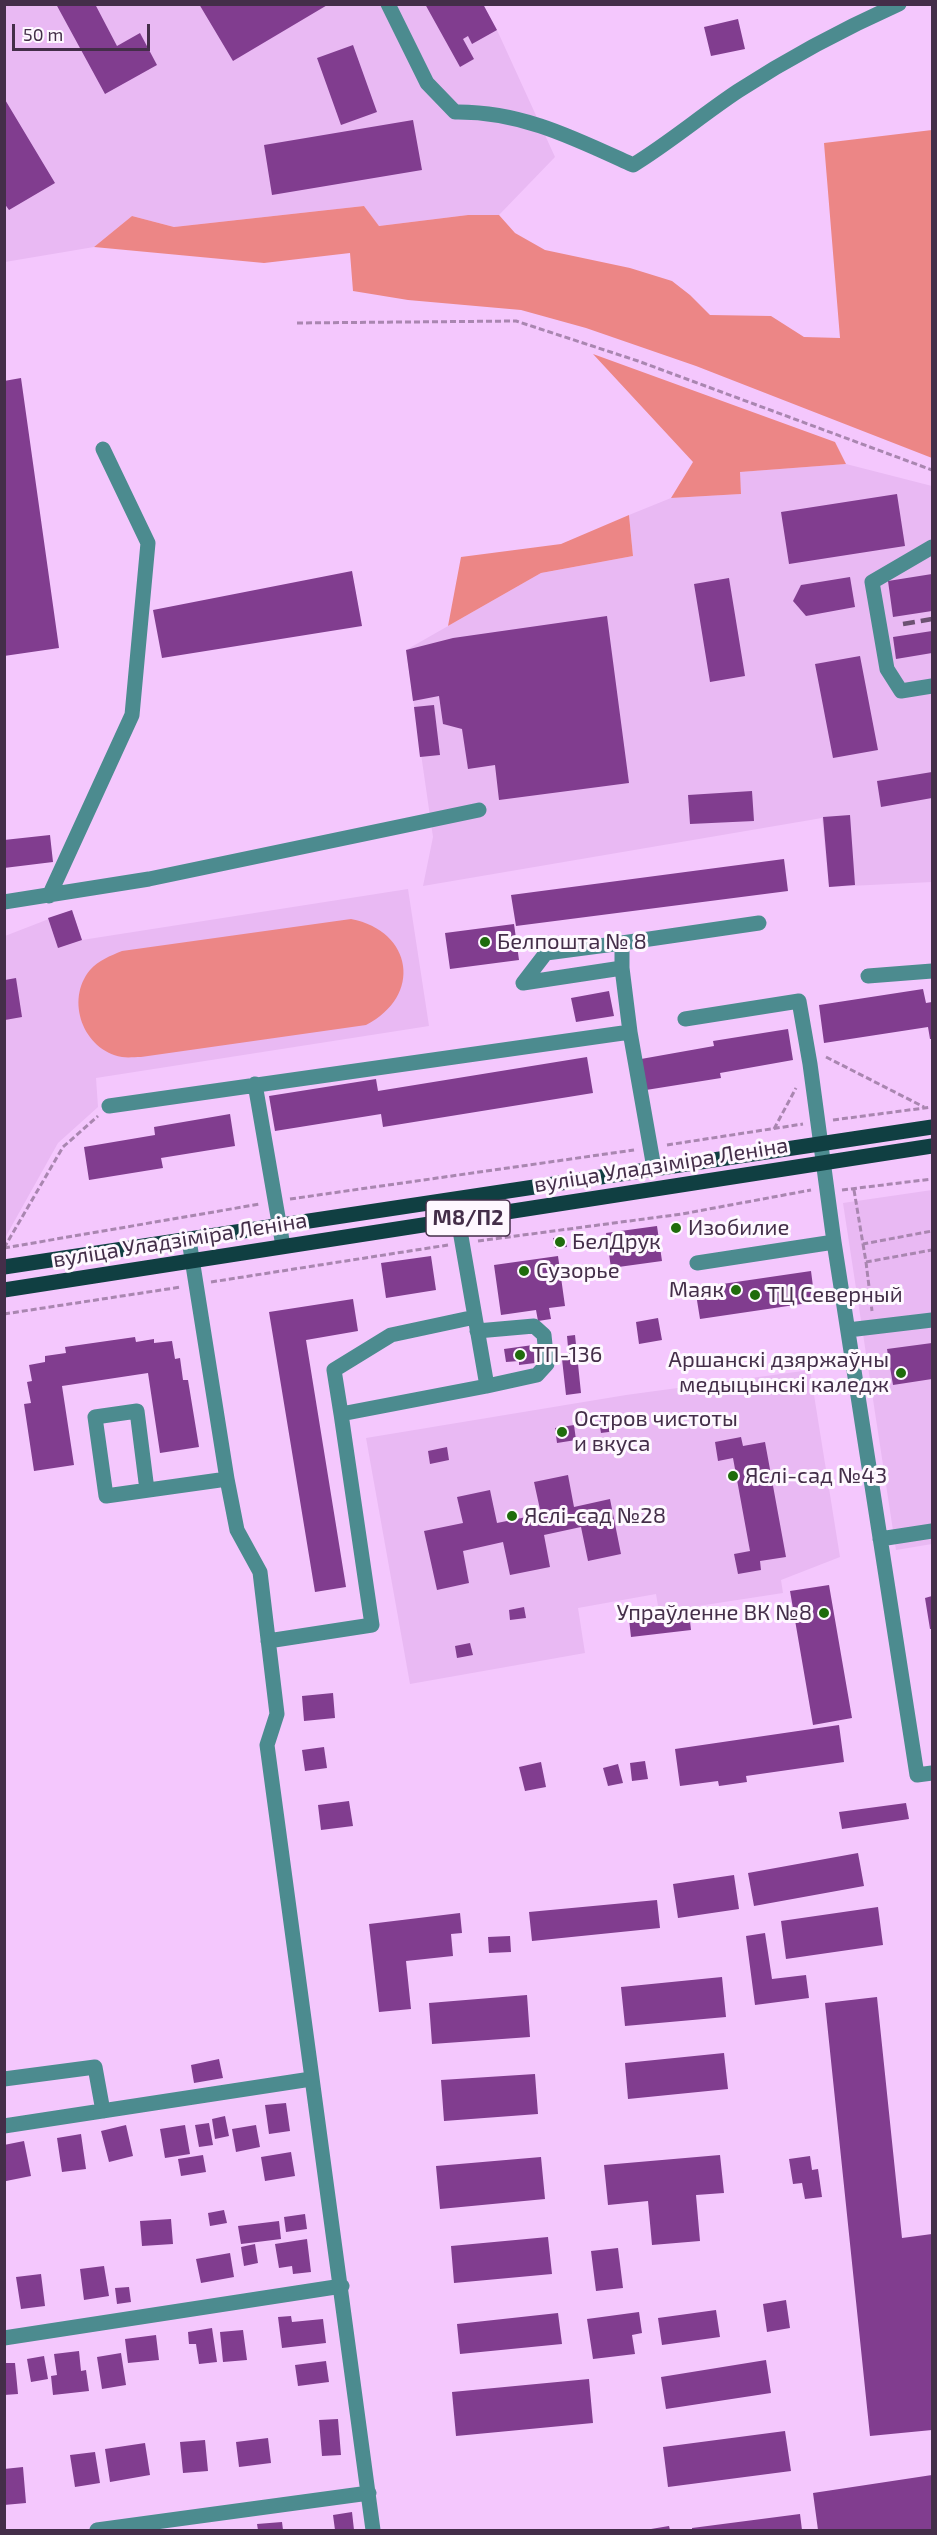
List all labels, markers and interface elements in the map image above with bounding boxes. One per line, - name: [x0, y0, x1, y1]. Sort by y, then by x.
- scale bar: [15, 12, 153, 50]
- text: 50 m: [23, 23, 63, 45]
- place label: Белпошта № 8: [497, 929, 647, 955]
- marker: Белпошта № 8: [478, 935, 492, 949]
- street label: вуліца Уладзіміра Леніна: [532, 1132, 790, 1198]
- road number: М8/П2: [426, 1200, 510, 1236]
- street label: вуліца Уладзіміра Леніна: [51, 1207, 309, 1273]
- place label: Изобилие: [688, 1215, 789, 1241]
- marker: Изобилие: [669, 1221, 683, 1235]
- place label: БелДрук: [572, 1229, 661, 1255]
- marker: БелДрук: [553, 1235, 567, 1249]
- place label: Сузорье: [536, 1258, 620, 1284]
- marker: Сузорье: [517, 1264, 531, 1278]
- place label: Маяк: [669, 1277, 724, 1303]
- place label: ТЦ Северный: [767, 1282, 903, 1308]
- marker: Маяк: [729, 1283, 743, 1297]
- marker: ТЦ Северный: [748, 1288, 762, 1302]
- place label: ТП-136: [532, 1342, 602, 1368]
- place label: Аршанскі дзяржаўны медыцынскі каледж: [668, 1347, 889, 1398]
- marker: ТП-136: [513, 1348, 527, 1362]
- marker: Аршанскі дзяржаўны медыцынскі каледж: [894, 1366, 908, 1380]
- place label: Остров чистоты и вкуса: [574, 1406, 738, 1458]
- marker: Остров чистоты и вкуса: [555, 1425, 569, 1439]
- place label: Яслі-сад №43: [745, 1463, 887, 1489]
- marker: Яслі-сад №43: [726, 1469, 740, 1483]
- place label: Яслі-сад №28: [524, 1503, 666, 1529]
- marker: Яслі-сад №28: [505, 1509, 519, 1523]
- place label: Упраўленне ВК №8: [616, 1600, 812, 1626]
- marker: Упраўленне ВК №8: [817, 1606, 831, 1620]

